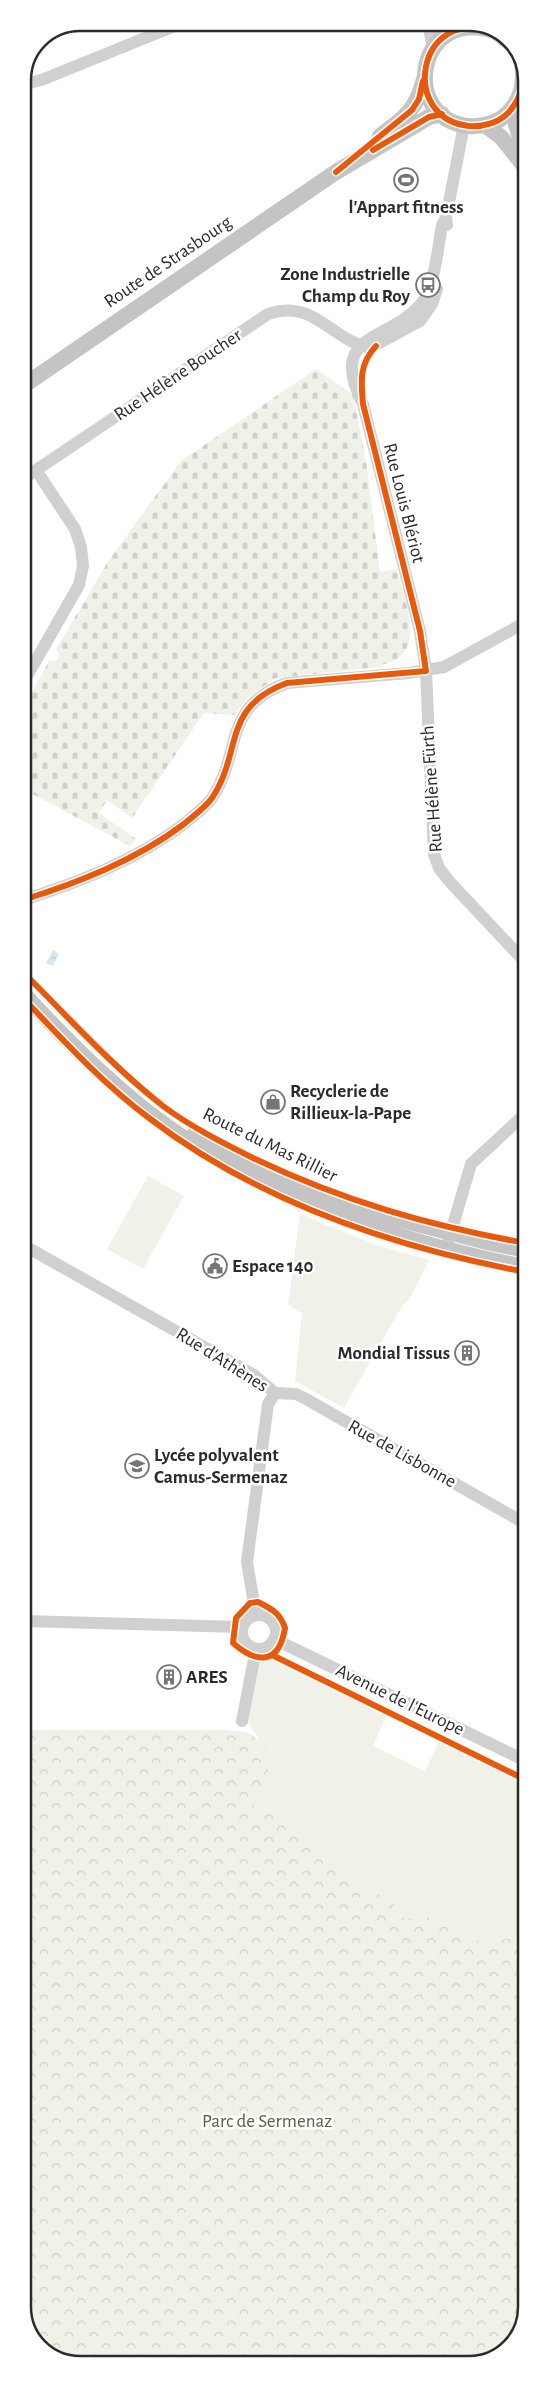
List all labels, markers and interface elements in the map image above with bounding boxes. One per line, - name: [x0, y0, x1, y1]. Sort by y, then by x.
- sports icon: l'Appart fitness: [393, 167, 419, 193]
- place label: l'Appart fitness: [348, 198, 464, 217]
- street label: Route de Strasbourg: [101, 212, 236, 312]
- place label: Zone Industrielle Champ du Roy: [280, 265, 410, 306]
- bus stop icon: Zone Industrielle Champ du Roy: [415, 272, 441, 298]
- street label: Rue Hélène Boucher: [111, 325, 245, 425]
- street label: Rue Louis Blériot: [380, 441, 428, 565]
- street label: Rue Hélène Fürth: [418, 725, 446, 853]
- place label: Recyclerie de Rillieux-la-Pape: [290, 1082, 411, 1123]
- shop icon: Recyclerie de Rillieux-la-Pape: [260, 1089, 286, 1115]
- street label: Route du Mas Rillier: [200, 1104, 340, 1186]
- public building icon: Espace 140: [202, 1253, 228, 1279]
- place label: Espace 140: [232, 1257, 313, 1276]
- street label: Rue d'Athènes: [173, 1324, 271, 1396]
- building icon: Mondial Tissus: [454, 1340, 480, 1366]
- place label: Mondial Tissus: [338, 1344, 450, 1363]
- street label: Rue de Lisbonne: [345, 1417, 459, 1491]
- place label: Lycée polyvalent Camus-Sermenaz: [154, 1446, 287, 1487]
- school or university icon: Lycée polyvalent Camus-Sermenaz: [124, 1453, 150, 1479]
- street label: Avenue de l'Europe: [333, 1661, 467, 1739]
- building icon: ARES: [156, 1664, 182, 1690]
- place label: ARES: [186, 1668, 228, 1687]
- park label: Parc de Sermenaz: [202, 2112, 332, 2131]

